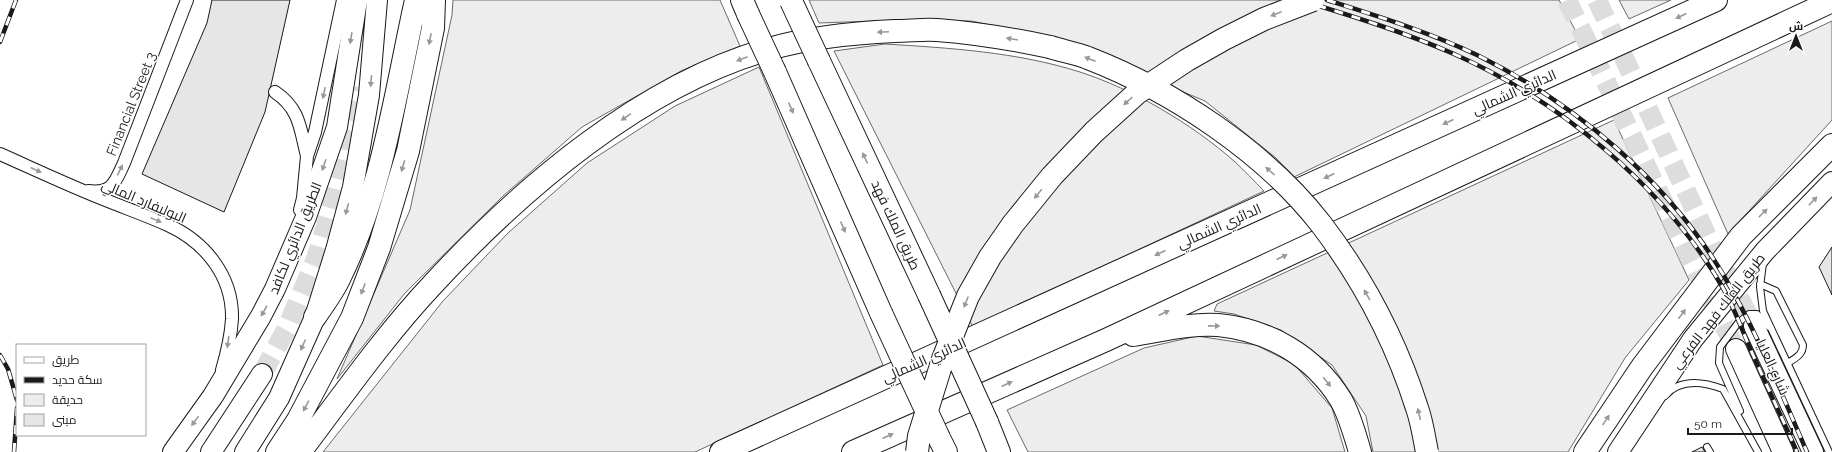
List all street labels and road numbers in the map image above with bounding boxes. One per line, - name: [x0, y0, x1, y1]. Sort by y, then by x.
- street label: Financial Street 3: [103, 50, 159, 158]
- street label: الدائري الشمالي: [1469, 66, 1560, 121]
- street label: البوليفارد المالي: [98, 176, 189, 230]
- street label: طريق الملك فهد: [867, 178, 924, 273]
- street label: الطريق الدائري لكافد: [265, 180, 328, 298]
- street label: الدائري الشمالي: [1174, 200, 1265, 255]
- street label: طريق الملك فهد الفرعي: [1668, 250, 1771, 374]
- street label: الدائري الشمالي: [879, 334, 970, 389]
- street label: شارع العليا: [1752, 337, 1793, 398]

